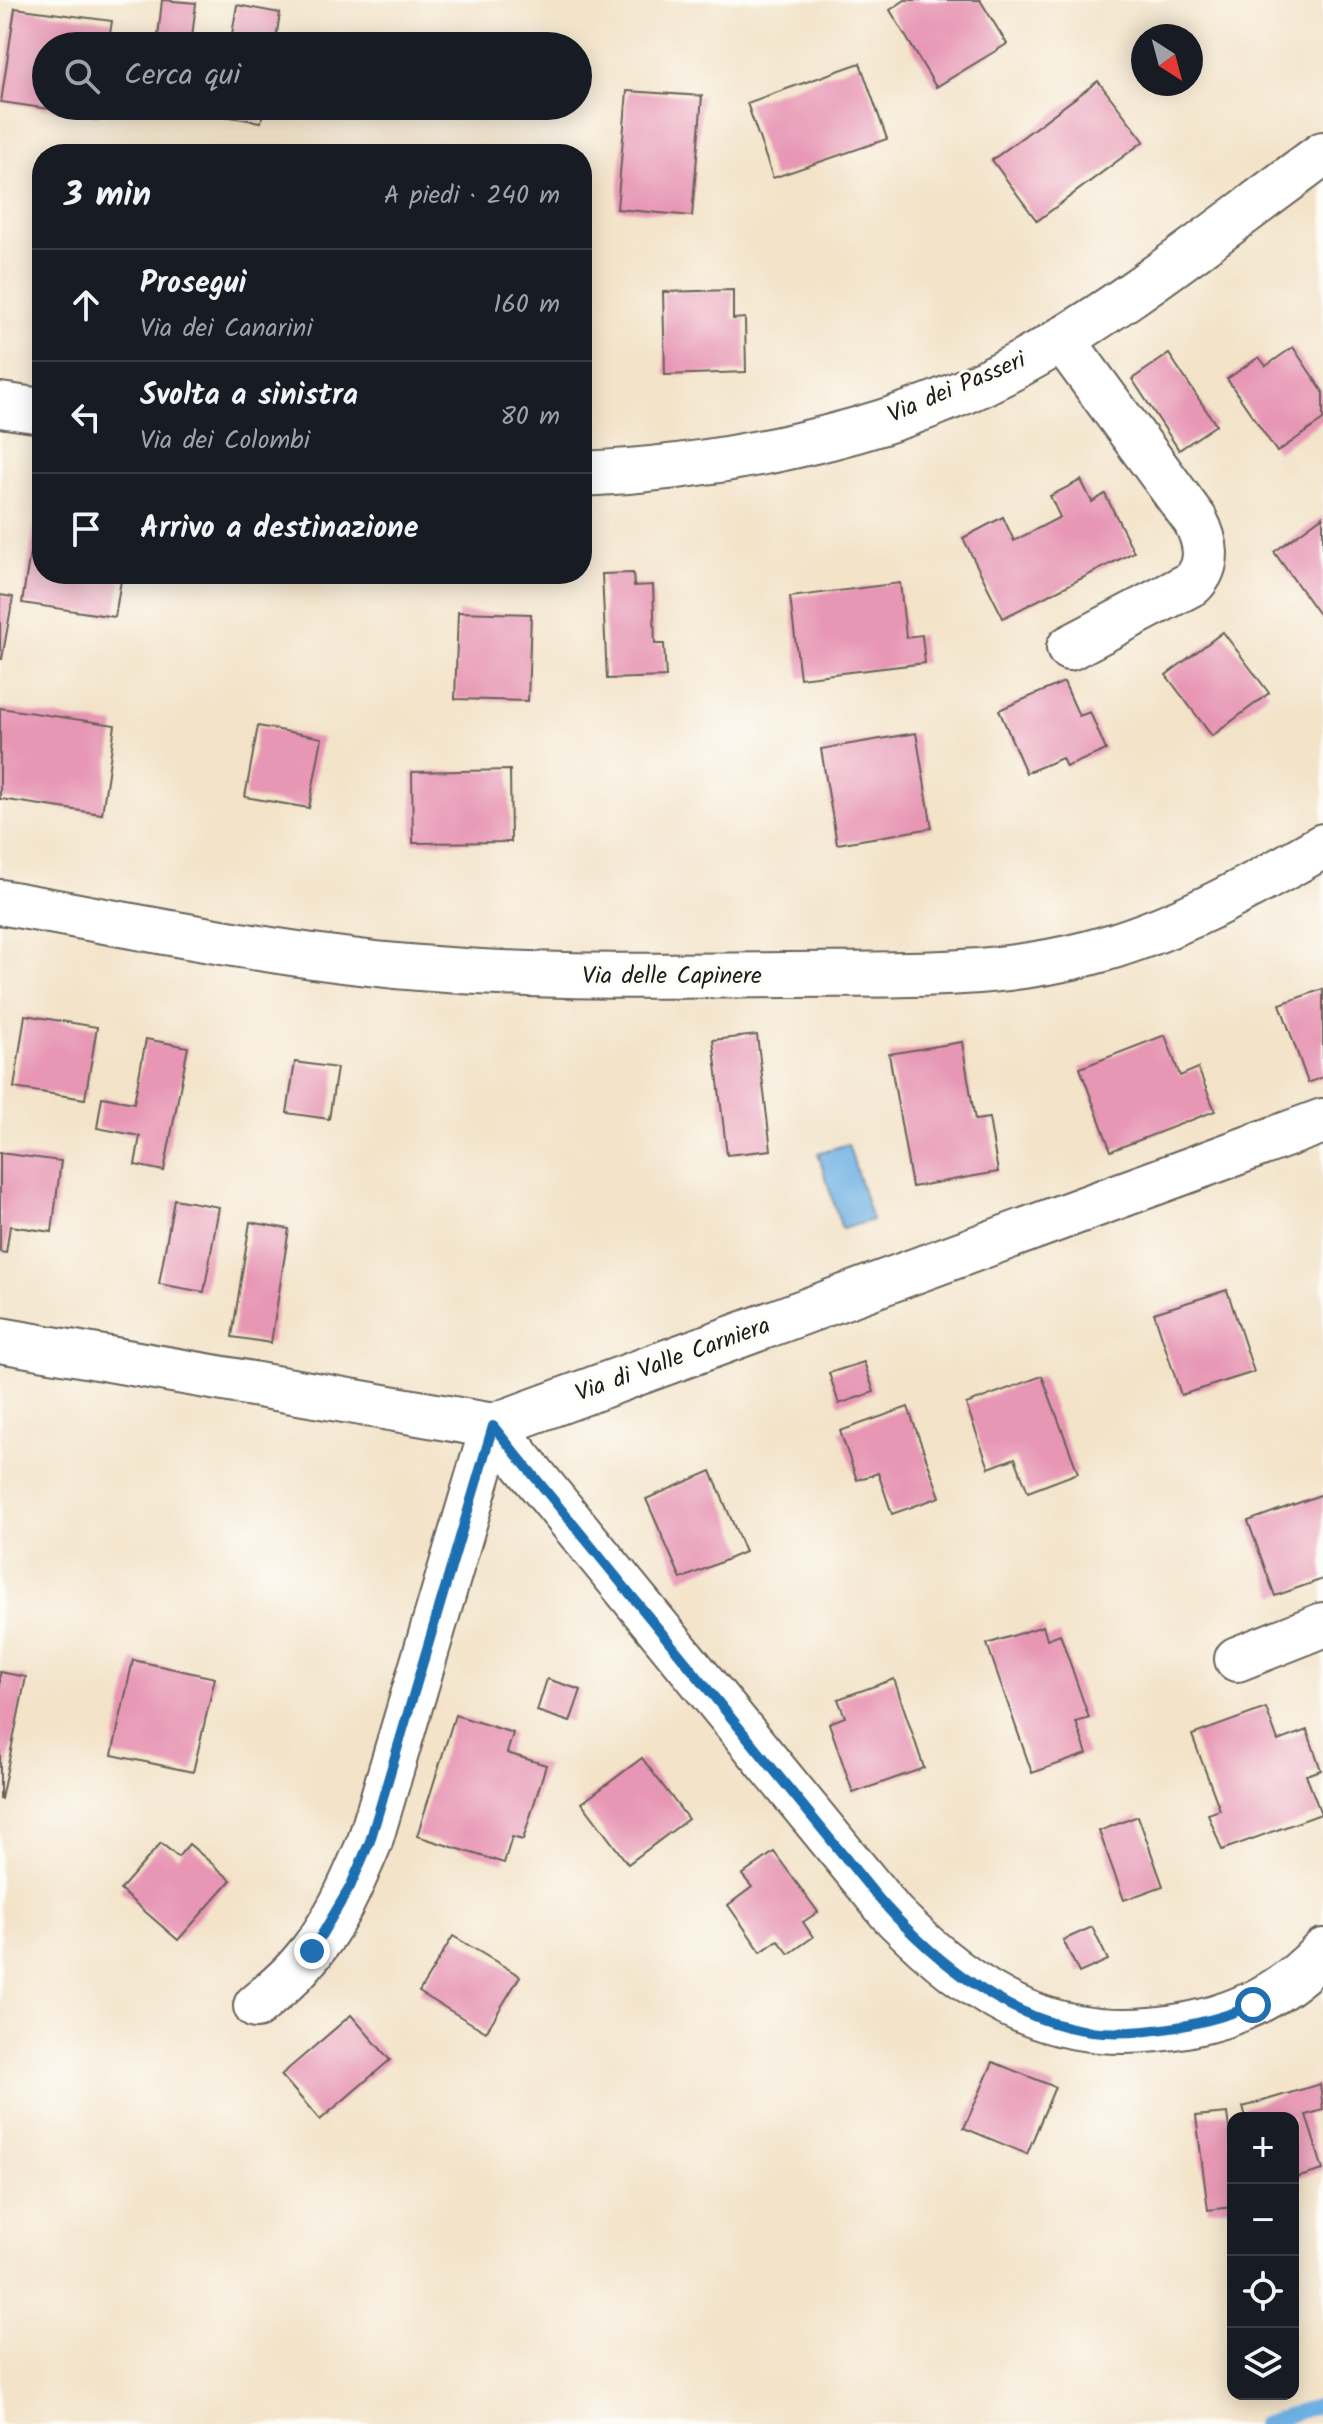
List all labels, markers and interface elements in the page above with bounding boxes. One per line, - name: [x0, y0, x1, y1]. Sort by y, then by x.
- north arrow: [1131, 24, 1203, 96]
- search box: [32, 32, 592, 120]
- text: Cerca qui: [124, 52, 241, 100]
- icon: search: [60, 54, 104, 98]
- text: 3 min: [64, 169, 151, 223]
- text: A piedi · 240 m: [384, 175, 560, 217]
- text: Prosegui: [140, 260, 246, 308]
- icon: ahead: [64, 283, 108, 327]
- text: 160 m: [493, 284, 560, 326]
- text: Via dei Canarini: [140, 308, 313, 350]
- street label: Via dei Passeri: [882, 341, 1033, 435]
- text: Svolta a sinistra: [140, 372, 358, 420]
- icon: left: [64, 395, 108, 439]
- text: 80 m: [500, 396, 560, 438]
- text: Via dei Colombi: [140, 420, 310, 462]
- text: Arrivo a destinazione: [140, 505, 418, 553]
- icon: arrive: [64, 507, 108, 551]
- street label: Via delle Capinere: [582, 957, 762, 996]
- street label: Via di Valle Carniera: [570, 1307, 776, 1413]
- route end: [294, 1933, 330, 1969]
- route start: [1235, 1987, 1271, 2023]
- map controls: [1227, 2112, 1299, 2400]
- button: +: [1227, 2112, 1299, 2184]
- button: −: [1227, 2184, 1299, 2256]
- button: locate: [1227, 2256, 1299, 2328]
- button: layers: [1227, 2328, 1299, 2400]

